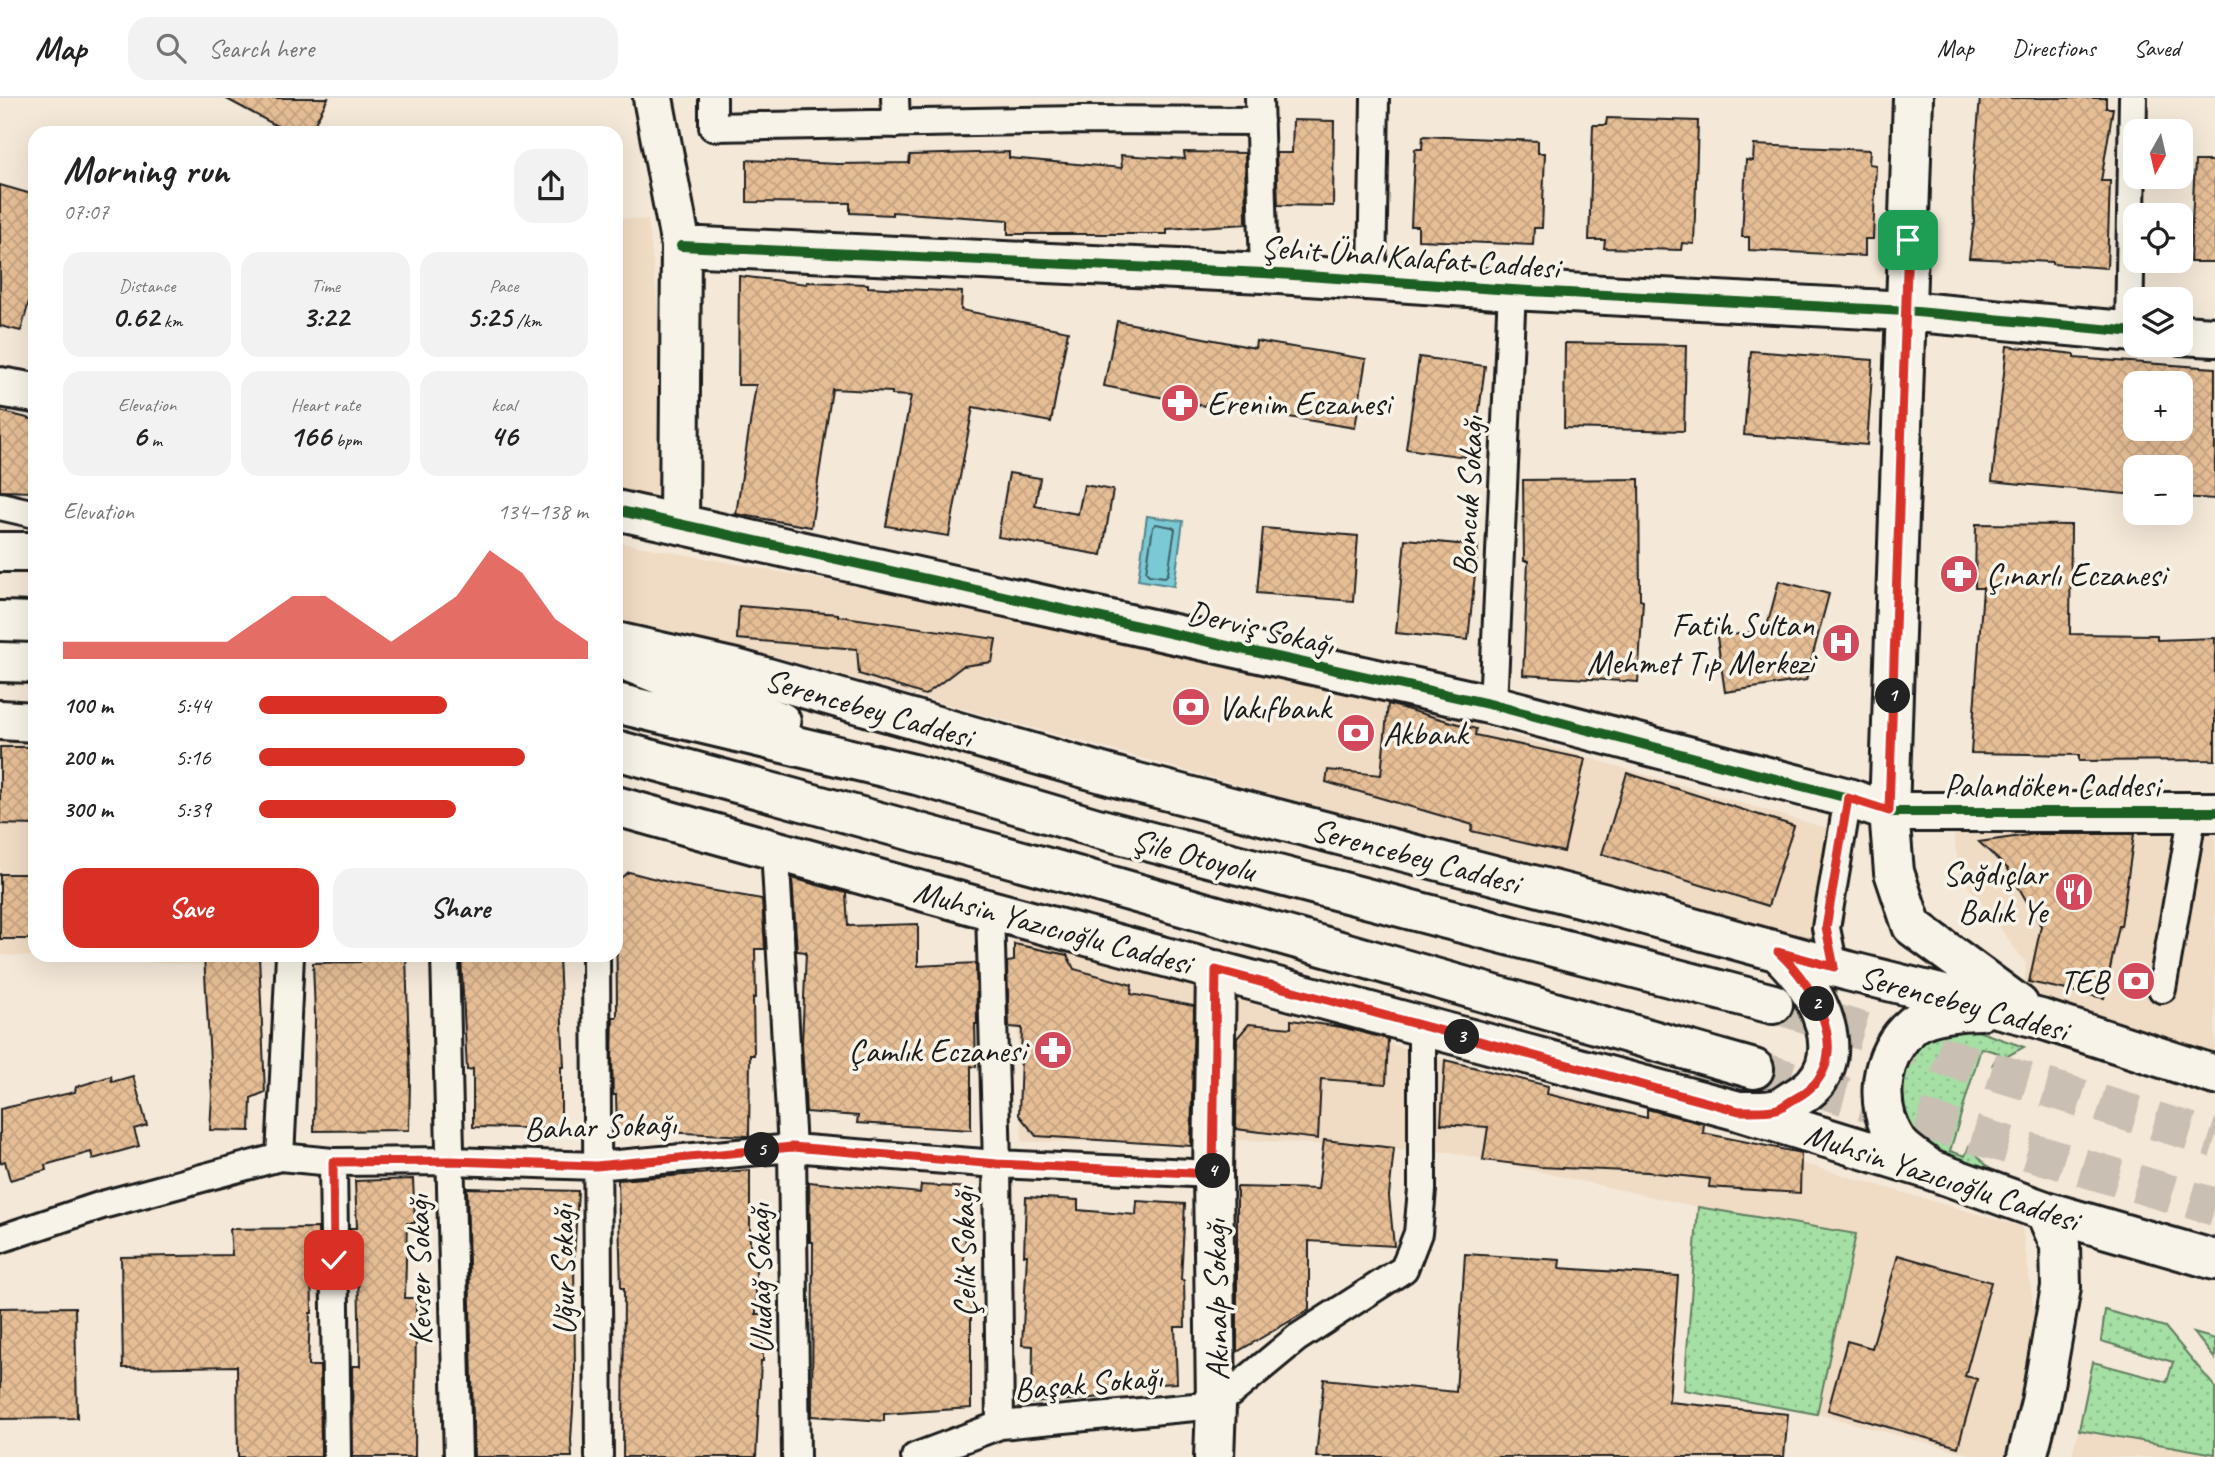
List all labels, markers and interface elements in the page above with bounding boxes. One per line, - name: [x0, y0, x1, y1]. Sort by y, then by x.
- search box: [128, 17, 618, 80]
- text: Map: [35, 27, 86, 69]
- icon: search: [152, 29, 190, 67]
- text: Search here: [208, 32, 314, 65]
- text: Map: [1937, 33, 1974, 63]
- text: Directions: [2012, 33, 2095, 63]
- text: Saved: [2133, 33, 2180, 63]
- north arrow: [2123, 119, 2193, 189]
- map controls: [2123, 119, 2193, 525]
- text: Morning run: [63, 147, 229, 194]
- button: share: [514, 149, 588, 223]
- text: 07:07: [63, 197, 109, 226]
- button: locate: [2123, 203, 2193, 273]
- pin: [1878, 210, 1938, 270]
- icon: arrive: [1889, 221, 1927, 259]
- street label: Şehit Ünal Kalafat Caddesi: [1259, 226, 1564, 289]
- text: Distance: [119, 274, 176, 298]
- text: Time: [311, 274, 340, 298]
- text: Pace: [489, 274, 518, 298]
- button: layers: [2123, 287, 2193, 357]
- text: 0.62: [112, 298, 159, 336]
- text: 3:22: [302, 298, 349, 336]
- text: 5:25: [466, 298, 512, 336]
- text: km: [159, 309, 182, 333]
- text: /km: [512, 309, 541, 333]
- button: +: [2123, 371, 2193, 441]
- pharmacy icon: Erenim Eczanesi: [1159, 382, 1201, 424]
- place label: Erenim Eczanesi: [1207, 383, 1394, 425]
- text: Elevation: [118, 393, 176, 417]
- text: Heart rate: [291, 393, 360, 417]
- text: kcal: [491, 393, 516, 417]
- street label: Boncuk Sokağı: [1443, 413, 1493, 577]
- text: 6: [132, 417, 147, 455]
- text: 166: [289, 417, 331, 455]
- text: 46: [490, 417, 518, 455]
- text: m: [147, 428, 162, 452]
- text: bpm: [331, 428, 362, 452]
- button: −: [2123, 455, 2193, 525]
- text: Elevation: [63, 497, 134, 526]
- text: 134–138 m: [497, 497, 588, 526]
- pharmacy icon: Çınarlı Eczanesi: [1938, 553, 1980, 595]
- place label: Çınarlı Eczanesi: [1986, 554, 2170, 596]
- street label: Derviş Sokağı: [1184, 591, 1340, 666]
- place label: Fatih Sultan Mehmet Tıp Merkezi: [1587, 604, 1818, 684]
- hospital icon: Fatih Sultan Mehmet Tıp Merkezi: [1820, 622, 1862, 664]
- street label: Serencebey Caddesi: [760, 658, 981, 759]
- pin: 1: [1876, 678, 1910, 714]
- text: 1: [1888, 683, 1897, 707]
- bank icon: Vakıfbank: [1170, 686, 1212, 728]
- place label: Vakıfbank: [1218, 687, 1333, 729]
- text: 100 m: [63, 691, 113, 720]
- text: 5:44: [175, 691, 211, 720]
- bank icon: Akbank: [1335, 712, 1377, 754]
- place label: Akbank: [1383, 713, 1470, 755]
- text: 200 m: [63, 743, 113, 772]
- text: 5:16: [175, 743, 211, 772]
- street label: Palandöken Caddesi: [1944, 765, 2164, 807]
- text: 300 m: [63, 795, 113, 824]
- text: 5:39: [175, 795, 211, 824]
- street label: Serencebey Caddesi: [1307, 808, 1528, 905]
- street label: Şile Otoyolu: [1127, 818, 1262, 892]
- place label: Sağdıçlar Balık Ye: [1942, 853, 2049, 933]
- button: Save: [63, 868, 319, 948]
- button: Share: [333, 868, 588, 948]
- street label: Muhsin Yazıcıoğlu Caddesi: [909, 870, 1200, 985]
- restaurant icon: Sağdıçlar Balık Ye: [2053, 871, 2095, 913]
- street label: Serencebey Caddesi: [1855, 955, 2076, 1052]
- bank icon: TEB: [2115, 960, 2157, 1002]
- place label: TEB: [2060, 961, 2111, 1003]
- pin: 2: [1800, 986, 1834, 1021]
- text: 2: [1812, 991, 1821, 1015]
- pin: 3: [1444, 1020, 1480, 1054]
- text: 3: [1457, 1024, 1466, 1048]
- pharmacy icon: Çamlık Eczanesi: [1032, 1029, 1074, 1071]
- place label: Çamlık Eczanesi: [849, 1030, 1030, 1072]
- street label: Bahar Sokağı: [523, 1102, 679, 1150]
- street label: Muhsin Yazıcıoğlu Caddesi: [1799, 1113, 2088, 1242]
- pin: 5: [744, 1132, 780, 1168]
- text: 5: [757, 1137, 766, 1161]
- pin: 4: [1196, 1154, 1230, 1188]
- text: 4: [1208, 1158, 1217, 1182]
- street label: Çelik Sokağı: [942, 1184, 986, 1318]
- street label: Kevser Sokağı: [397, 1192, 441, 1346]
- street label: Uludağ Sokağı: [738, 1201, 782, 1355]
- street label: Uğur Sokağı: [541, 1202, 585, 1336]
- street label: Akınalp Sokağı: [1194, 1217, 1238, 1381]
- pin: [304, 1230, 364, 1290]
- icon: check: [315, 1241, 353, 1279]
- street label: Başak Sokağı: [1012, 1355, 1166, 1410]

